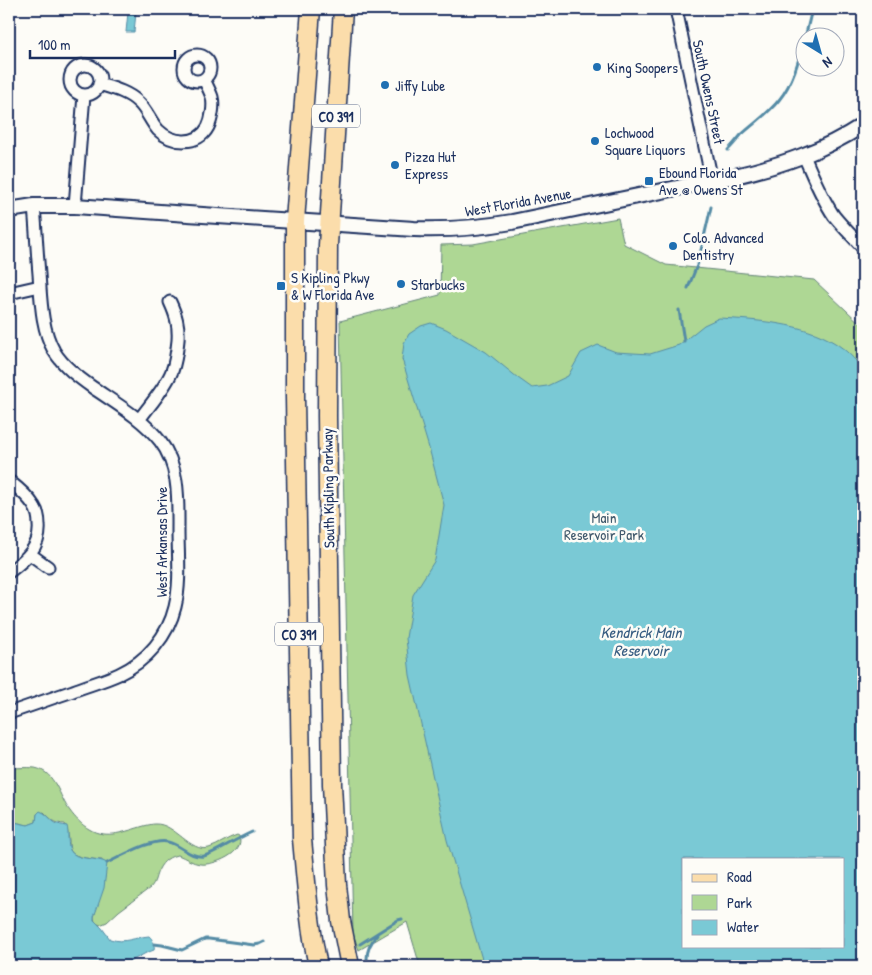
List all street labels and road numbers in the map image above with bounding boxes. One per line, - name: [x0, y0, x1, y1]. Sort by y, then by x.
- street label: South Owens Street: [688, 38, 730, 147]
- road number: CO 391: [312, 104, 360, 128]
- street label: West Florida Avenue: [463, 182, 573, 222]
- street label: South Kipling Parkway: [316, 428, 340, 548]
- street label: West Arkansas Drive: [151, 487, 172, 597]
- road number: CO 391: [275, 622, 323, 646]

